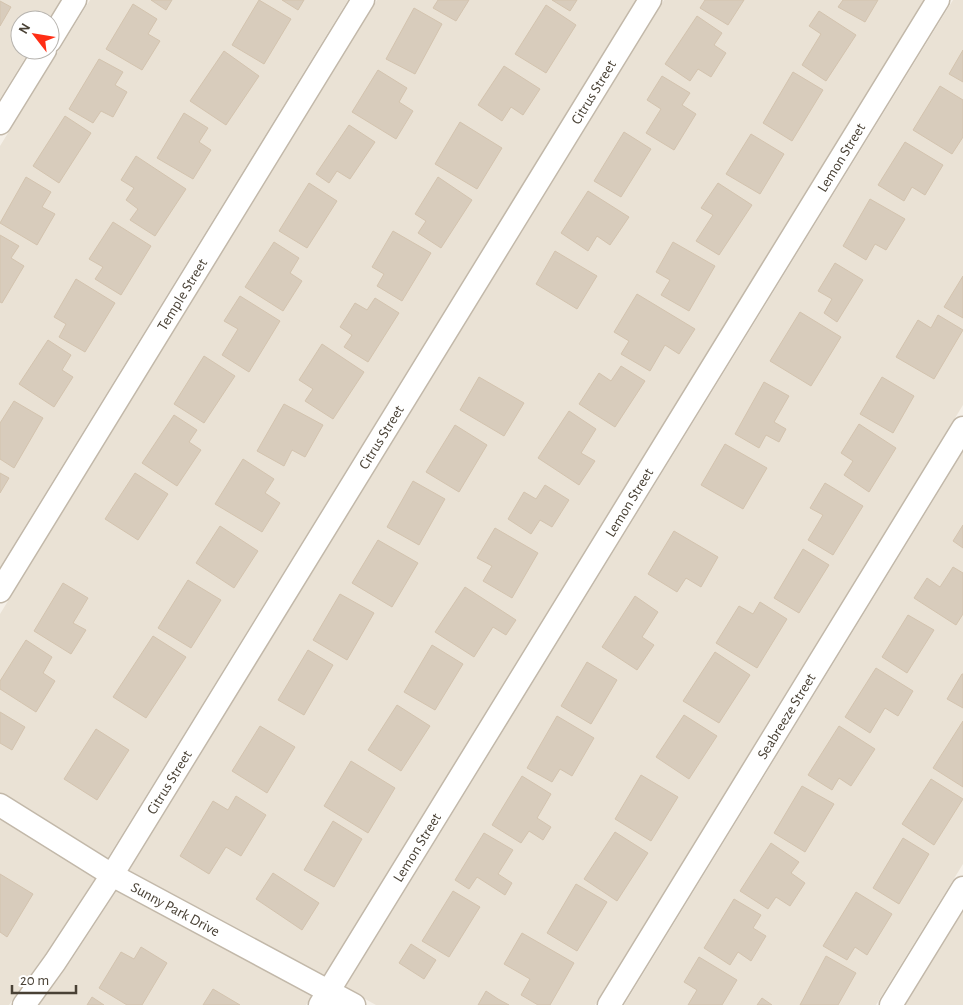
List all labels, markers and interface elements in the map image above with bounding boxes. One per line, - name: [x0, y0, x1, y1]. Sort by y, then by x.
- north arrow: [10, 10, 60, 60]
- text: N: [16, 21, 33, 37]
- street label: Citrus Street: [568, 58, 619, 127]
- street label: Lemon Street: [815, 120, 868, 195]
- street label: Temple Street: [155, 256, 210, 333]
- street label: Citrus Street: [356, 403, 407, 472]
- street label: Lemon Street: [603, 465, 656, 540]
- street label: Seabreeze Street: [755, 671, 819, 762]
- street label: Citrus Street: [144, 748, 195, 817]
- street label: Lemon Street: [391, 810, 444, 885]
- street label: Sunny Park Drive: [128, 880, 222, 939]
- scale bar: [12, 962, 76, 994]
- text: 20 m: [20, 973, 49, 988]

